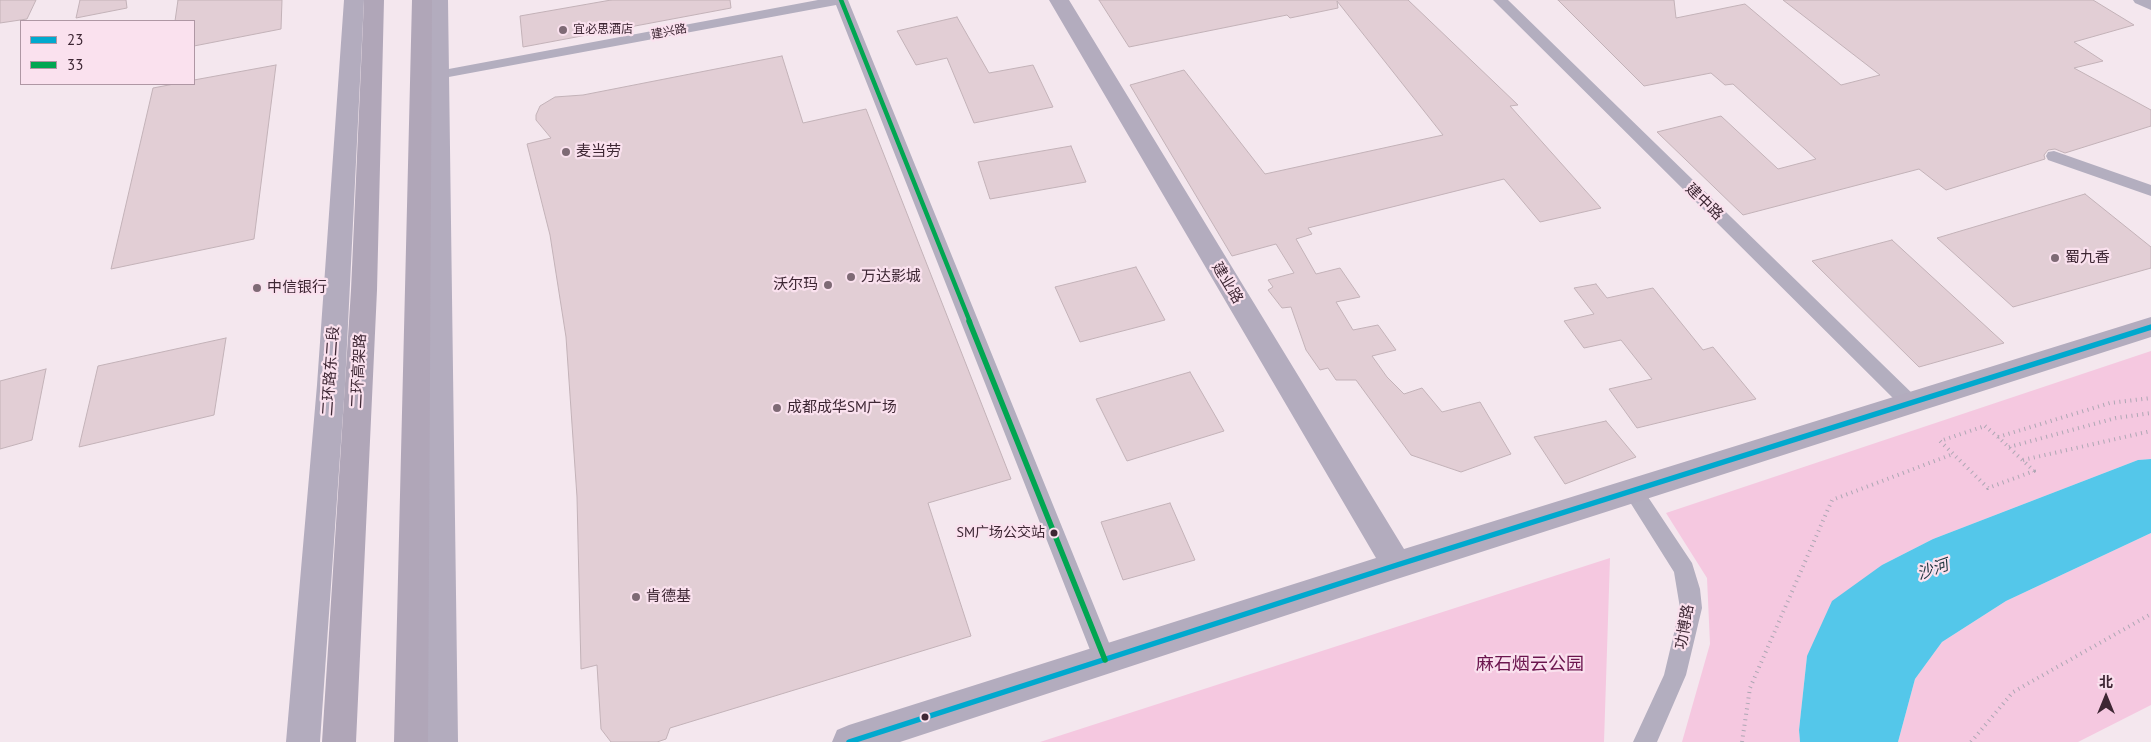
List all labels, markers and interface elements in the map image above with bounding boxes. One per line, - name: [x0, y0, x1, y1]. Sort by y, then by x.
- legend: [20, 20, 195, 85]
- street label: 建兴路: [650, 21, 688, 43]
- place label: 宜必思酒店: [573, 23, 633, 37]
- marker: 宜必思酒店: [557, 24, 569, 36]
- text: 23: [67, 30, 83, 49]
- text: 33: [67, 55, 83, 74]
- place label: 麦当劳: [576, 143, 621, 161]
- marker: 麦当劳: [560, 146, 572, 158]
- street label: 建中路: [1682, 180, 1726, 224]
- place label: 蜀九香: [2065, 249, 2110, 267]
- marker: 蜀九香: [2049, 252, 2061, 264]
- street label: 建业路: [1208, 259, 1246, 307]
- place label: 万达影城: [861, 268, 921, 286]
- marker: 万达影城: [845, 271, 857, 283]
- place label: 沃尔玛: [773, 276, 818, 294]
- place label: 中信银行: [267, 279, 327, 297]
- marker: 沃尔玛: [822, 279, 834, 291]
- marker: 中信银行: [251, 282, 263, 294]
- street label: 二环路东二段: [319, 325, 343, 417]
- street label: 二环高架路: [348, 333, 370, 409]
- place label: 成都成华SM广场: [787, 399, 897, 417]
- marker: 成都成华SM广场: [771, 402, 783, 414]
- place label: SM广场公交站: [956, 525, 1045, 541]
- marker: SM广场公交站: [1049, 528, 1059, 538]
- water label: 沙河: [1915, 556, 1951, 584]
- place label: 肯德基: [646, 588, 691, 606]
- marker: 肯德基: [630, 591, 642, 603]
- street label: 功博路: [1672, 603, 1698, 651]
- park label: 麻石烟云公园: [1476, 654, 1584, 676]
- north arrow: [2081, 672, 2131, 722]
- text: 北: [2099, 673, 2113, 691]
- unlabelled marker: [920, 712, 930, 722]

